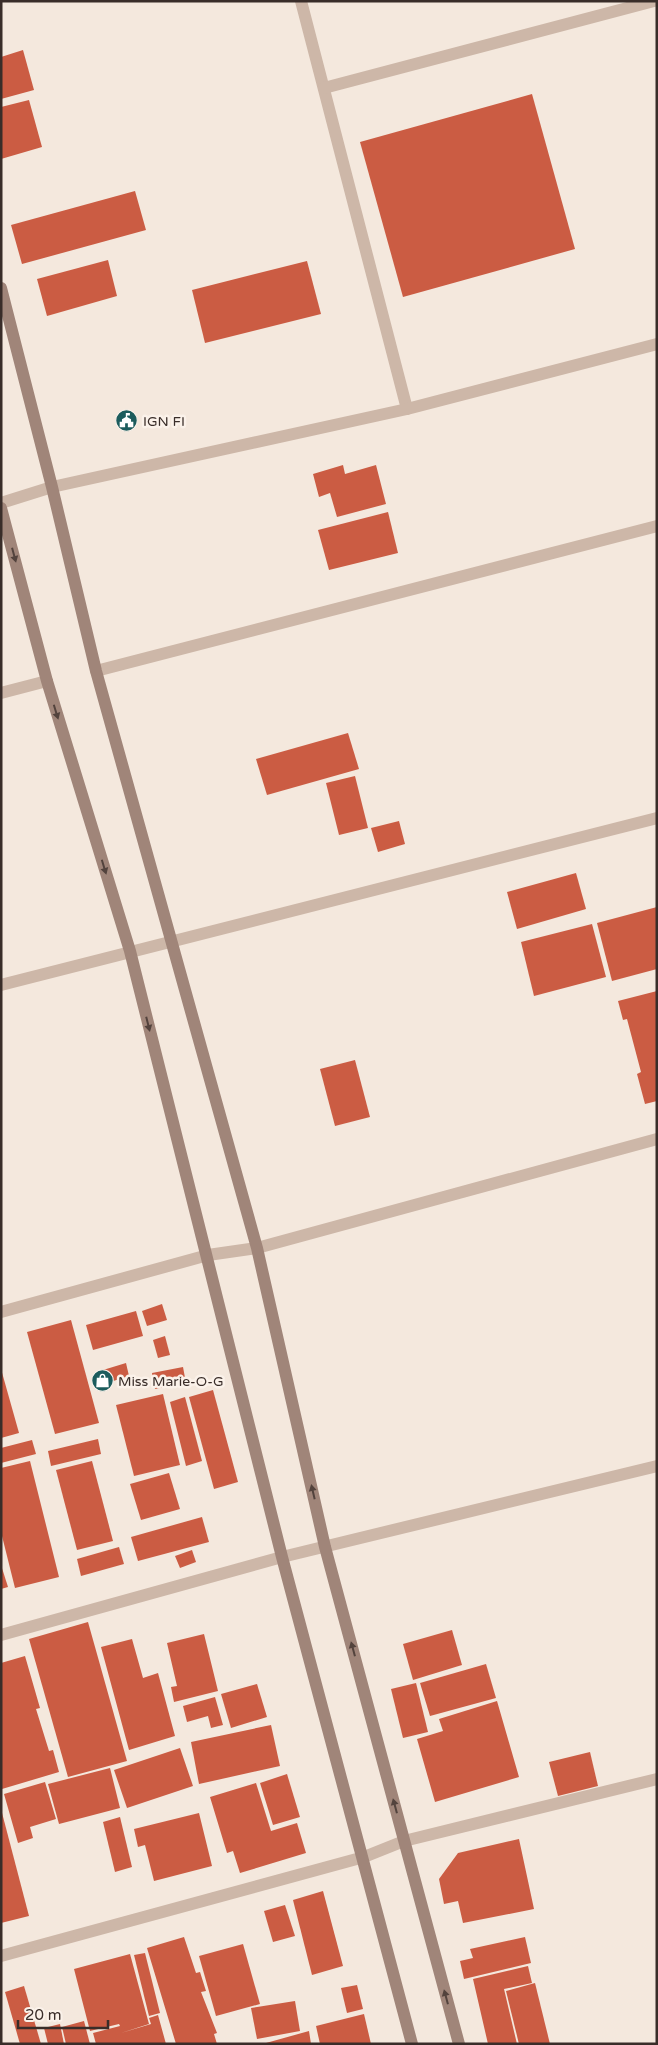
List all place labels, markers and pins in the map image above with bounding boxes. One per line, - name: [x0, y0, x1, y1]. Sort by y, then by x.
- public building icon: IGN FI: [115, 409, 139, 433]
- place label: IGN FI: [143, 413, 185, 430]
- shop icon: Miss Marie-O-G: [90, 1369, 114, 1393]
- place label: Miss Marie-O-G: [118, 1373, 224, 1390]

